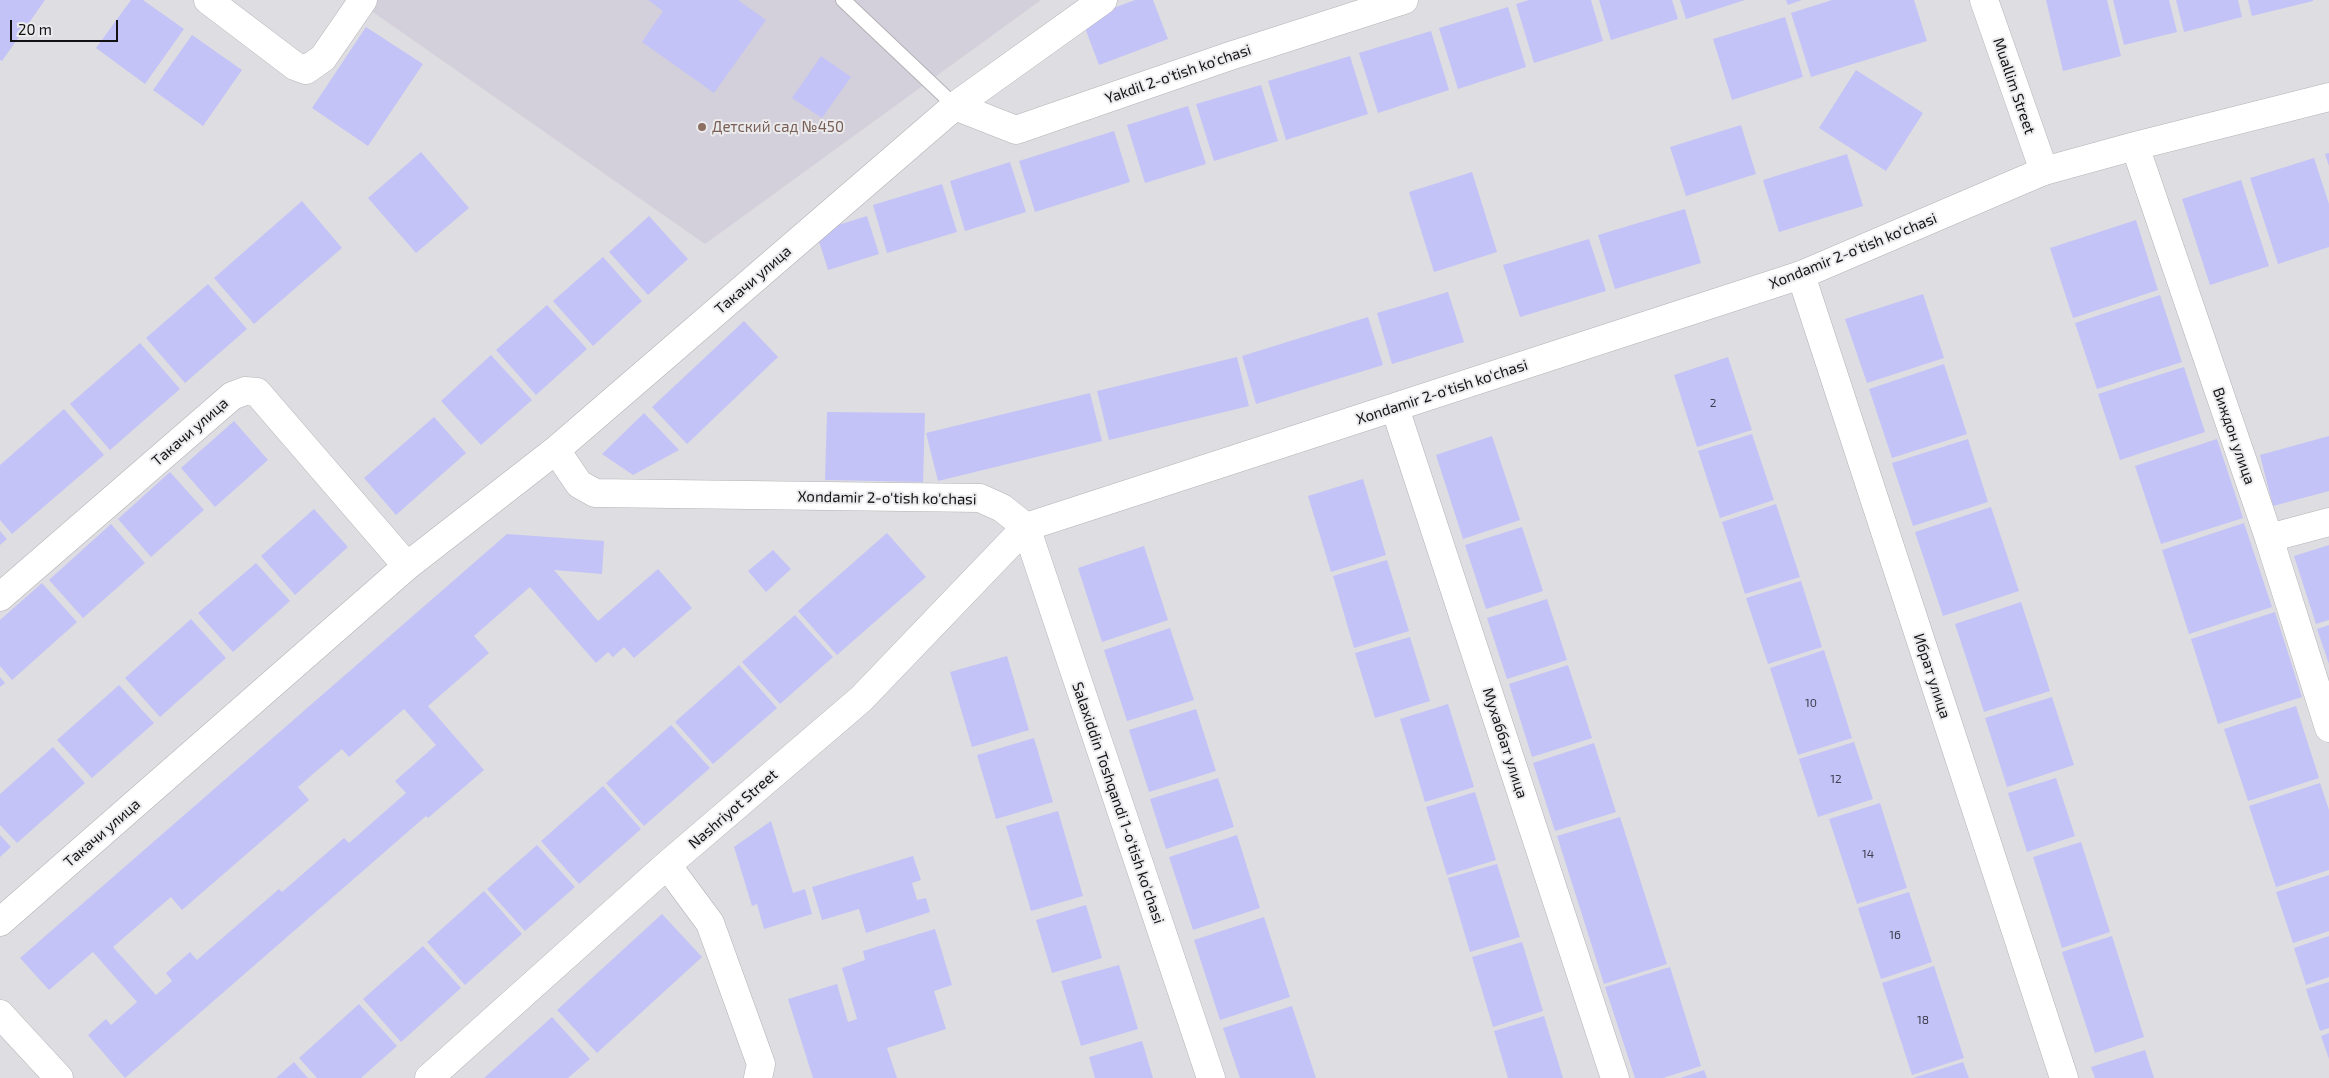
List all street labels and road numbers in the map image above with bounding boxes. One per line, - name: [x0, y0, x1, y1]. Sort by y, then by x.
- street label: Muallim Street: [1989, 35, 2039, 137]
- street label: Yakdil 2-o'tish ko'chasi: [1103, 41, 1253, 107]
- street label: Xondamir 2-o'tish ko'chasi: [1767, 209, 1939, 293]
- street label: Такачи улица: [711, 242, 795, 318]
- street label: Xondamir 2-o'tish ko'chasi: [1354, 356, 1530, 428]
- street label: Виждон улица: [2209, 385, 2259, 487]
- street label: Такачи улица: [148, 394, 232, 470]
- street label: Xondamir 2-o'tish ko'chasi: [797, 487, 977, 509]
- street label: Ибрат улица: [1910, 631, 1954, 721]
- street label: Salaxiddin Toshqandi 1-o'tish ko'chasi: [1068, 680, 1168, 926]
- street label: Мухаббат улица: [1479, 685, 1531, 801]
- street label: Nashriyot Street: [685, 765, 781, 853]
- street label: Такачи улица: [60, 795, 144, 871]

